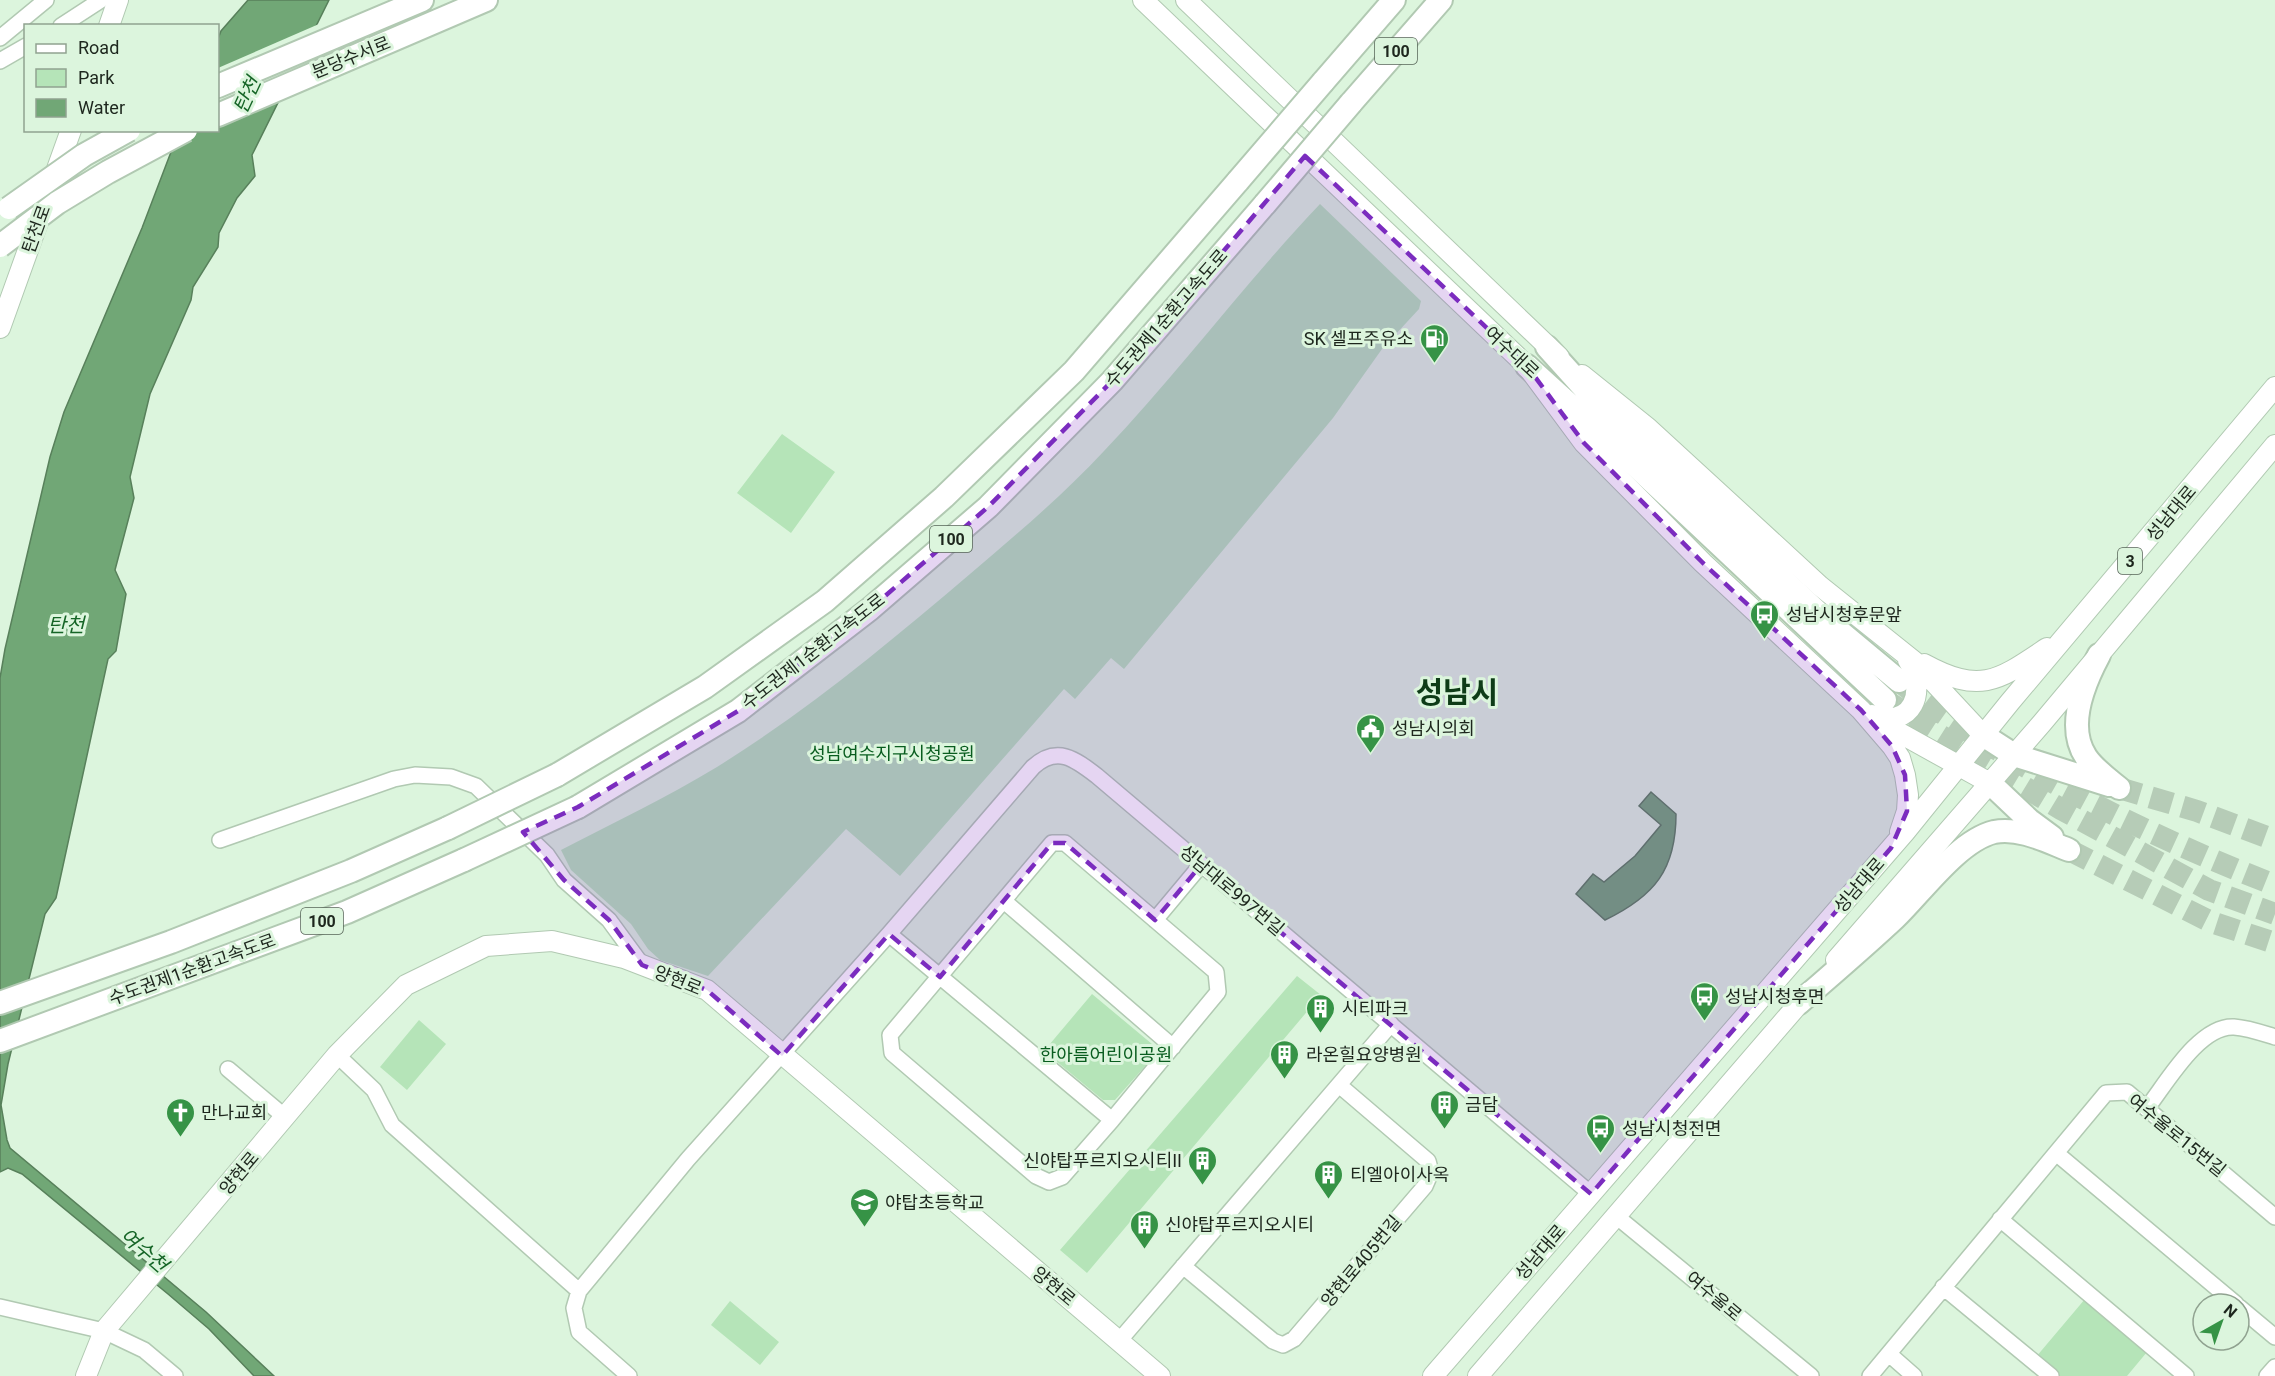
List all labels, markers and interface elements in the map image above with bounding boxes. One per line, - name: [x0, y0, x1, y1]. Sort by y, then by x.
- legend: [24, 24, 219, 132]
- street label: 분당수서로: [309, 32, 393, 82]
- text: Road: [78, 37, 119, 58]
- road number: 100: [1375, 38, 1417, 64]
- text: Park: [78, 67, 115, 88]
- water label: 탄천: [228, 71, 267, 117]
- text: Water: [78, 97, 125, 118]
- street label: 탄천로: [18, 202, 54, 256]
- street label: 수도권제1순환고속도로: [1100, 245, 1232, 391]
- fuel station icon: SK 셀프주유소: [1418, 322, 1450, 364]
- street label: 여수대로: [1481, 322, 1543, 382]
- place label: SK 셀프주유소: [1304, 328, 1413, 349]
- street label: 성남대로: [2142, 481, 2200, 545]
- road number: 100: [930, 526, 972, 552]
- road number: 3: [2118, 548, 2142, 574]
- street label: 수도권제1순환고속도로: [737, 589, 889, 713]
- bus stop icon: 성남시청후문앞: [1749, 598, 1781, 640]
- place label: 성남시청후문앞: [1786, 604, 1902, 625]
- water label: 탄천: [48, 613, 87, 637]
- district label: 성남시: [1416, 675, 1498, 710]
- public building icon: 성남시의회: [1355, 712, 1387, 754]
- place label: 성남시의회: [1392, 718, 1475, 739]
- park label: 성남여수지구시청공원: [809, 743, 975, 764]
- street label: 성남대로997번길: [1176, 840, 1288, 940]
- street label: 성남대로: [1829, 853, 1889, 917]
- road number: 100: [301, 908, 343, 934]
- street label: 수도권제1순환고속도로: [106, 929, 278, 1009]
- street label: 양현로: [651, 961, 705, 999]
- bus stop icon: 성남시청후면: [1688, 980, 1720, 1022]
- place label: 성남시청후면: [1725, 986, 1824, 1007]
- building icon: 시티파크: [1305, 992, 1337, 1034]
- place label: 시티파크: [1342, 998, 1408, 1019]
- building icon: 라온힐요양병원: [1269, 1038, 1301, 1080]
- park label: 한아름어린이공원: [1040, 1044, 1172, 1065]
- place label: 라온힐요양병원: [1306, 1044, 1422, 1065]
- building icon: 금담: [1428, 1088, 1460, 1130]
- street label: 여수울로15번길: [2124, 1089, 2230, 1181]
- place label: 금담: [1465, 1094, 1498, 1115]
- church icon: 만나교회: [164, 1096, 196, 1138]
- place label: 만나교회: [201, 1102, 267, 1123]
- bus stop icon: 성남시청전면: [1585, 1112, 1617, 1154]
- place label: 성남시청전면: [1622, 1118, 1721, 1139]
- building icon: 신야탑푸르지오시티II: [1187, 1144, 1219, 1186]
- street label: 양현로: [215, 1147, 263, 1199]
- place label: 신야탑푸르지오시티II: [1023, 1150, 1182, 1171]
- building icon: 티엘아이사옥: [1313, 1158, 1345, 1200]
- place label: 티엘아이사옥: [1350, 1164, 1449, 1185]
- school or university icon: 야탑초등학교: [848, 1186, 880, 1228]
- place label: 야탑초등학교: [885, 1192, 984, 1213]
- building icon: 신야탑푸르지오시티: [1128, 1208, 1160, 1250]
- street label: 양현로405번길: [1317, 1211, 1405, 1311]
- place label: 신야탑푸르지오시티: [1165, 1214, 1314, 1235]
- street label: 성남대로: [1510, 1220, 1570, 1284]
- water label: 여수천: [115, 1223, 175, 1279]
- street label: 양현로: [1028, 1262, 1080, 1310]
- street label: 여수울로: [1682, 1267, 1746, 1325]
- north arrow: [2191, 1292, 2251, 1352]
- text: N: [2220, 1300, 2241, 1322]

